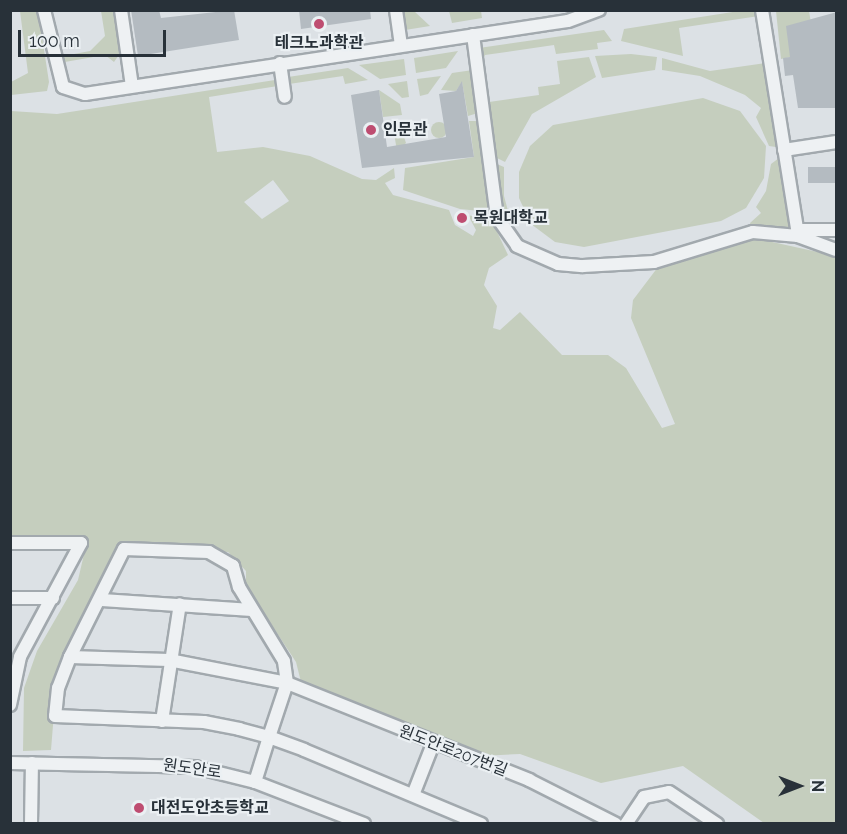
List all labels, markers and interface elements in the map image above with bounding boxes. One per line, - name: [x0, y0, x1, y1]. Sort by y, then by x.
- marker: 테크노과학관: [312, 17, 326, 31]
- scale bar: [21, 18, 170, 56]
- text: 100 m: [29, 30, 80, 51]
- place label: 테크노과학관: [275, 33, 363, 53]
- place label: 인문관: [383, 120, 427, 140]
- marker: 인문관: [364, 123, 378, 137]
- place label: 목원대학교: [474, 208, 548, 228]
- marker: 목원대학교: [455, 211, 469, 225]
- street label: 원도안로207번길: [396, 721, 510, 781]
- street label: 원도안로: [162, 755, 222, 783]
- north arrow: [769, 756, 829, 816]
- text: N: [808, 780, 827, 792]
- place label: 대전도안초등학교: [151, 798, 269, 818]
- marker: 대전도안초등학교: [132, 801, 146, 815]

